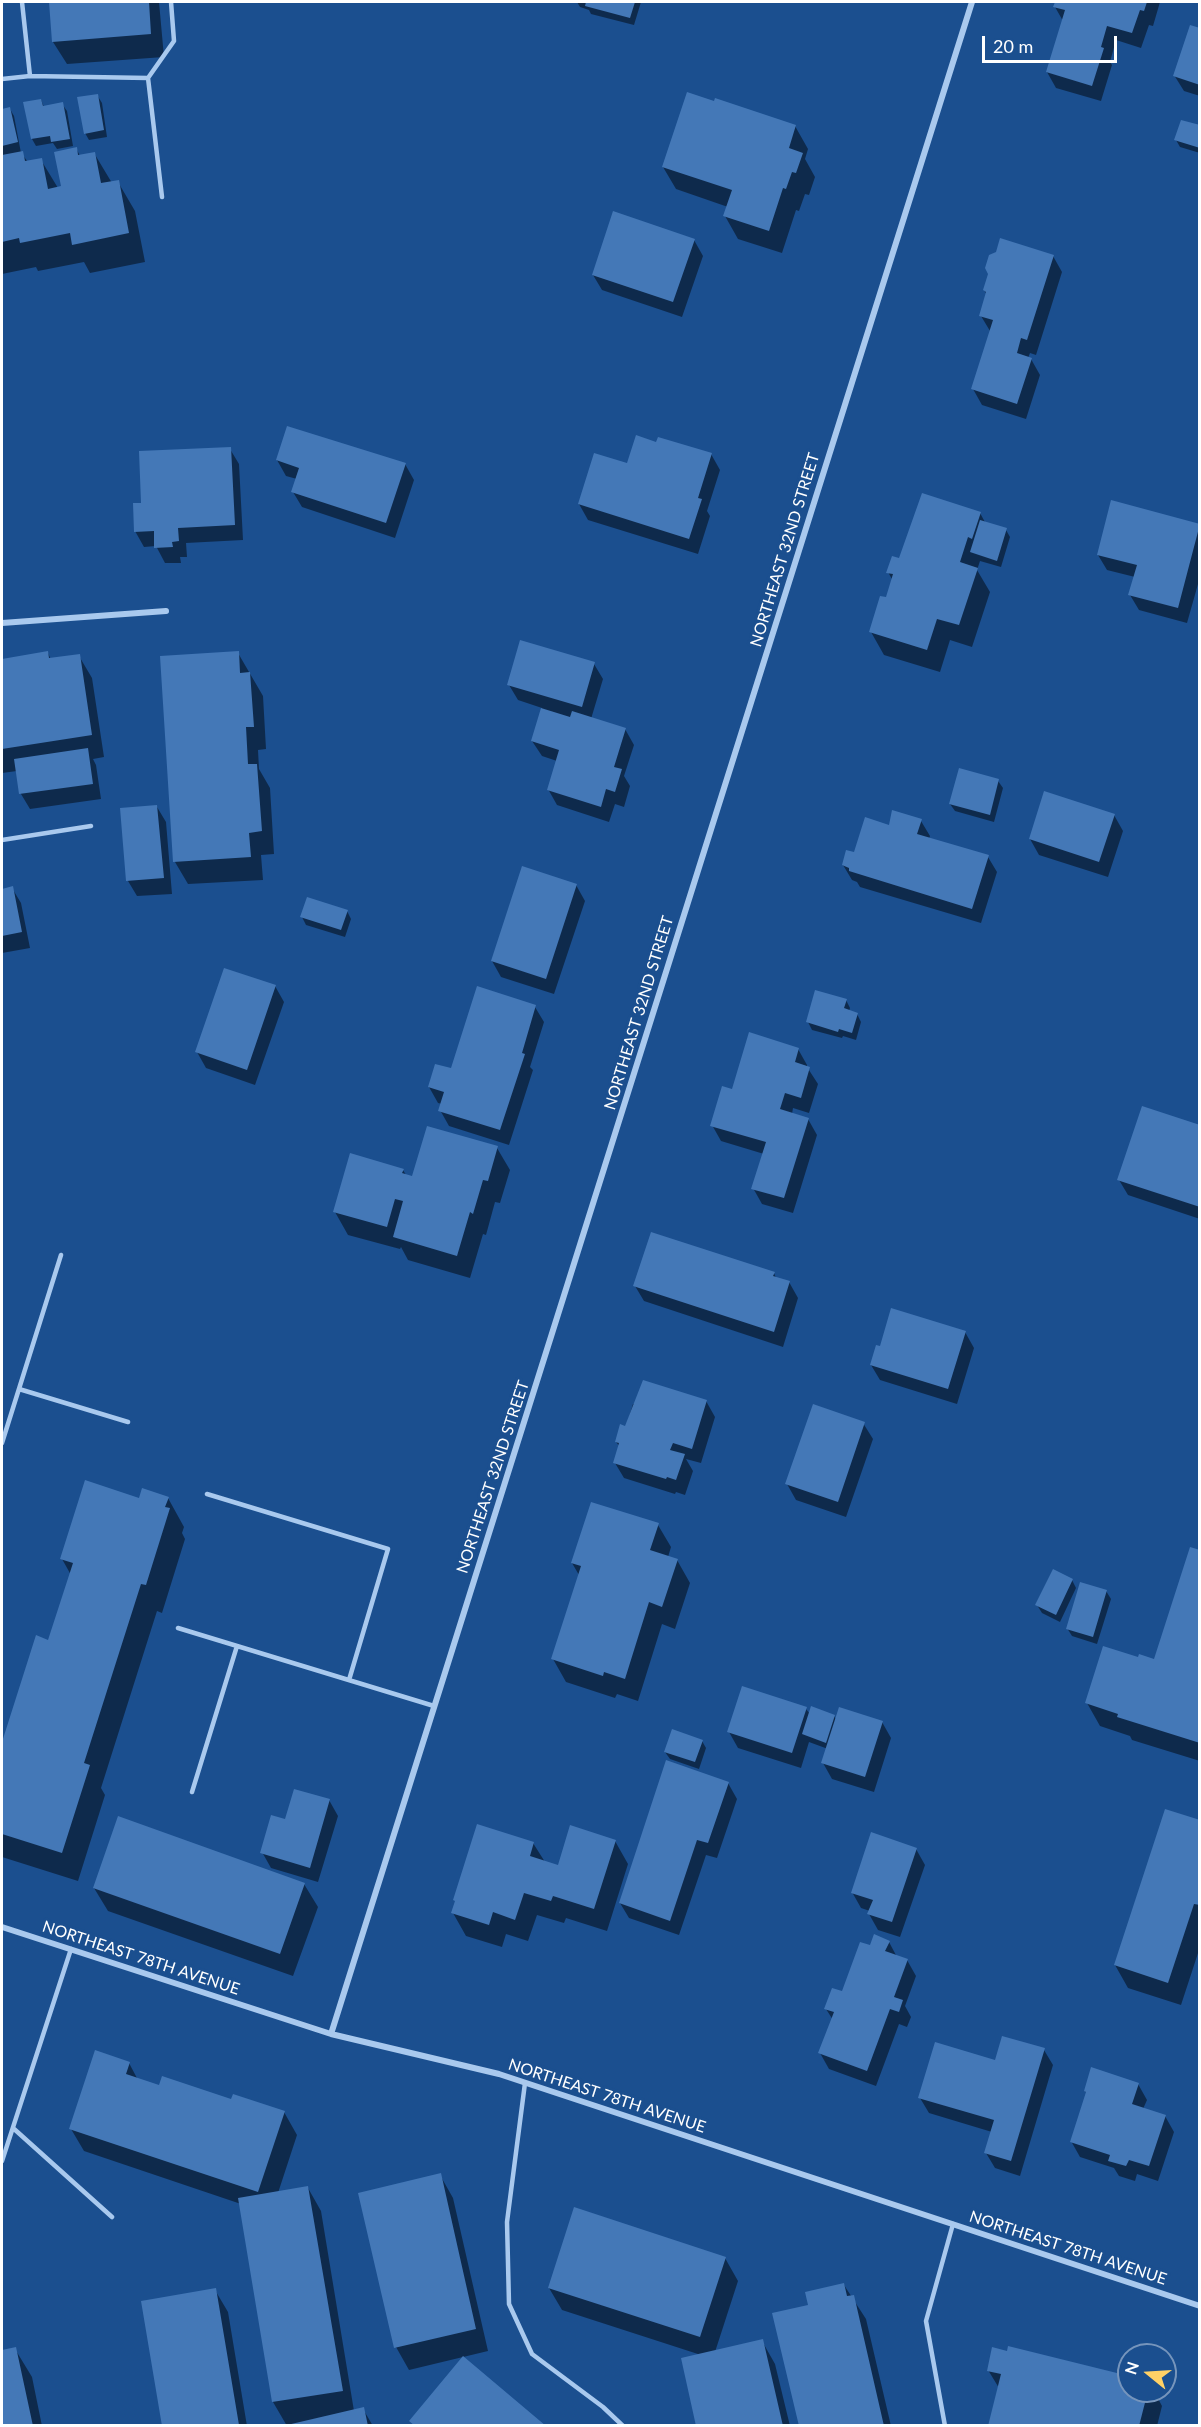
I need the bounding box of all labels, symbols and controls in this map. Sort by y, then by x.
scale bar [985,24,1120,62]
text: 20 m [993,35,1033,57]
street label: NORTHEAST 32ND STREET [746,451,824,649]
street label: NORTHEAST 32ND STREET [600,914,678,1112]
street label: NORTHEAST 32ND STREET [453,1378,533,1576]
street label: NORTHEAST 78TH AVENUE [40,1917,242,1999]
street label: NORTHEAST 78TH AVENUE [506,2055,708,2137]
street label: NORTHEAST 78TH AVENUE [967,2207,1169,2289]
north arrow [1117,2343,1177,2403]
text: N [1120,2359,1142,2377]

